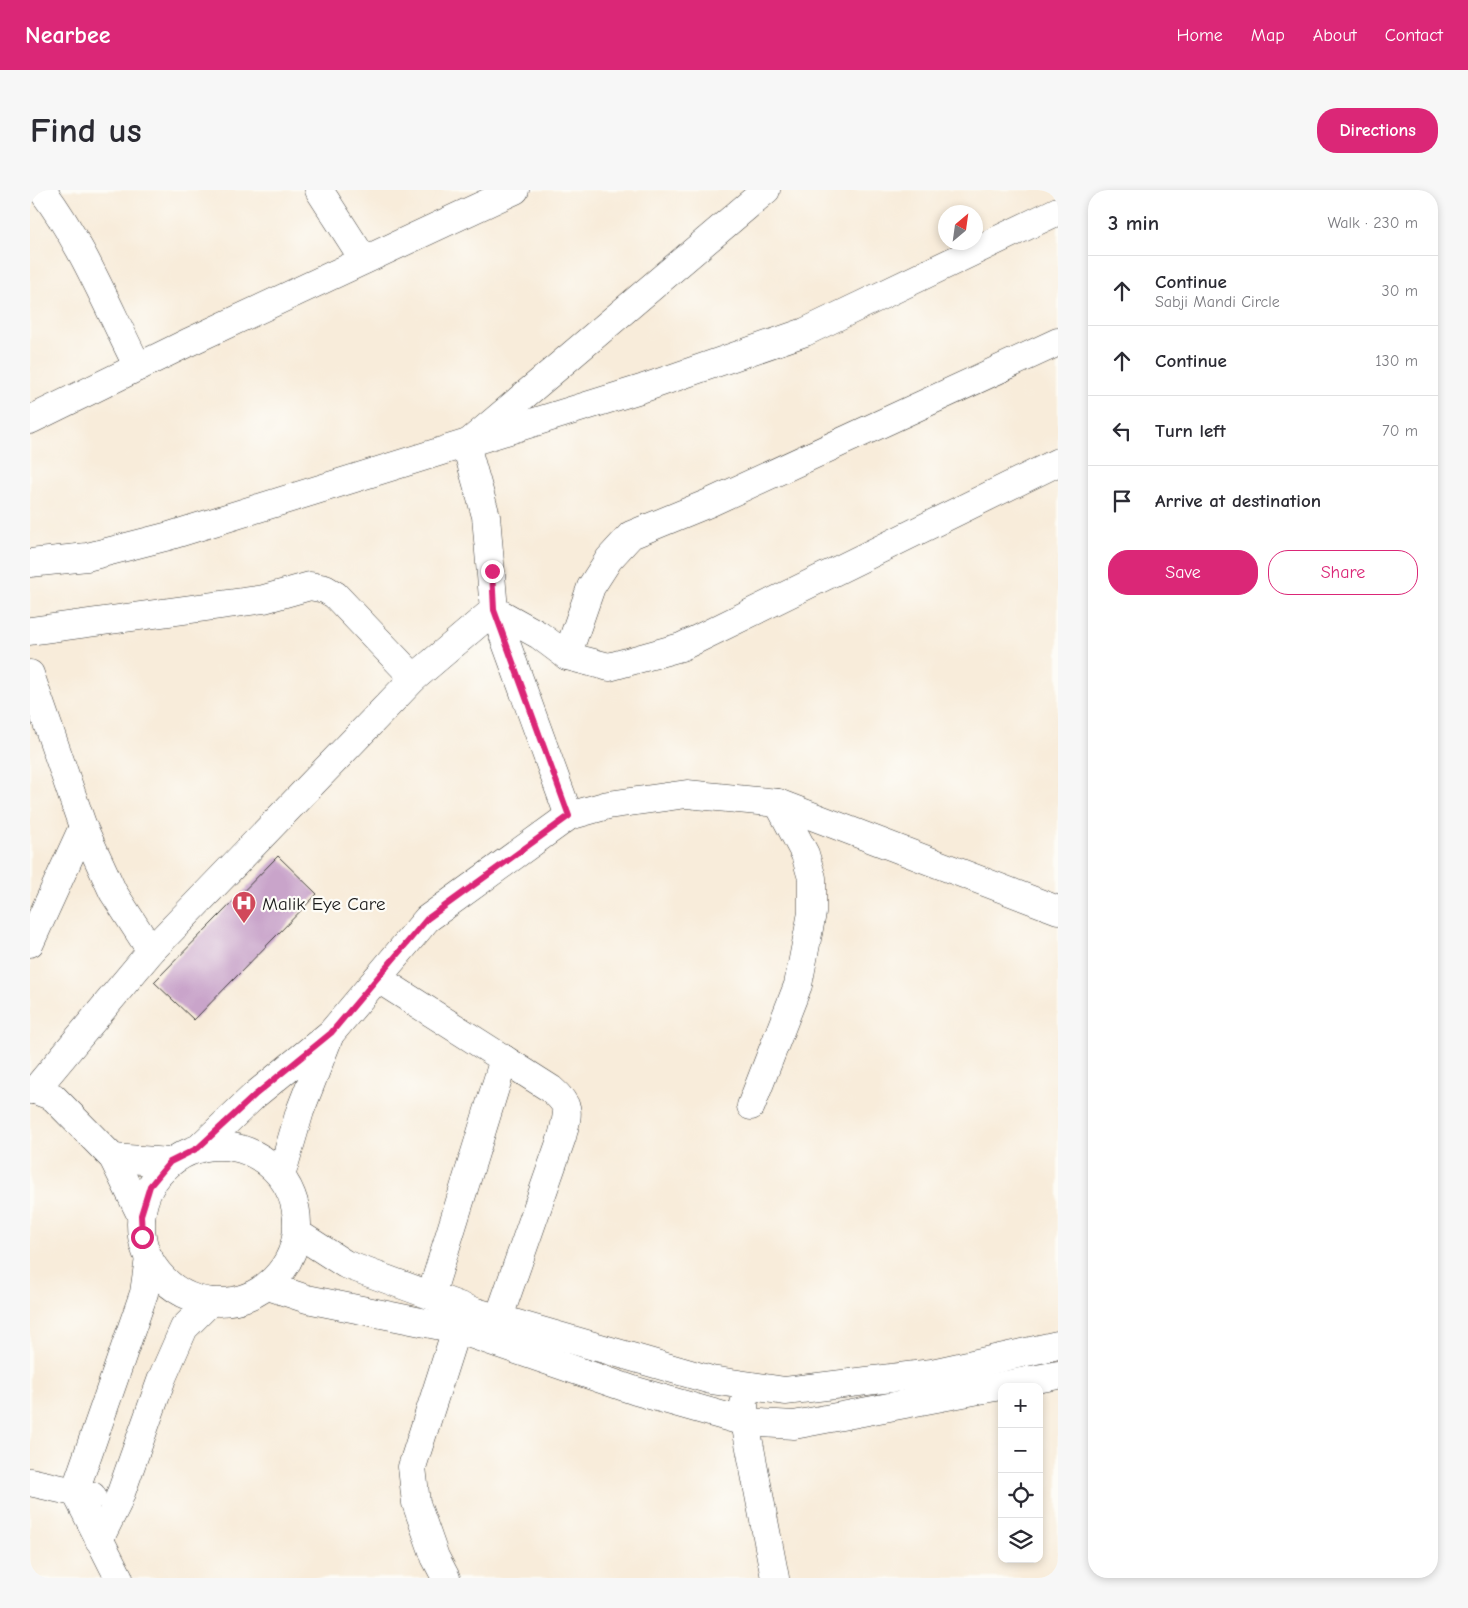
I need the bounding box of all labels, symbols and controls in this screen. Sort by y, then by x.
text: Nearbee [25,21,110,49]
text: Home [1176,25,1223,46]
text: Map [1251,25,1285,46]
text: About [1313,25,1357,46]
text: Contact [1385,25,1443,46]
button: Directions [1317,108,1438,153]
text: Find us [30,110,142,151]
north arrow [938,205,983,250]
text: 3 min [1108,211,1159,235]
text: Walk · 230 m [1327,214,1418,232]
text: Continue [1155,271,1227,293]
icon: ahead [1108,277,1136,305]
text: 30 m [1382,282,1418,300]
text: Sabji Mandi Circle [1155,293,1280,311]
icon: ahead [1108,347,1136,375]
text: Continue [1155,350,1227,372]
text: 130 m [1375,352,1418,370]
icon: left [1108,417,1136,445]
text: Turn left [1155,420,1226,442]
text: 70 m [1382,422,1418,440]
icon: arrive [1108,487,1136,515]
text: Arrive at destination [1155,490,1321,512]
button: Save [1108,550,1258,595]
button: Share [1268,550,1418,595]
route end [481,560,504,583]
hospital icon: Malik Eye Care [231,890,257,924]
place label: Malik Eye Care [262,893,385,915]
route start [131,1226,154,1249]
map controls [998,1383,1043,1563]
button: + [998,1383,1043,1428]
button: − [998,1428,1043,1473]
button: locate [998,1473,1043,1518]
button: layers [998,1518,1043,1563]

